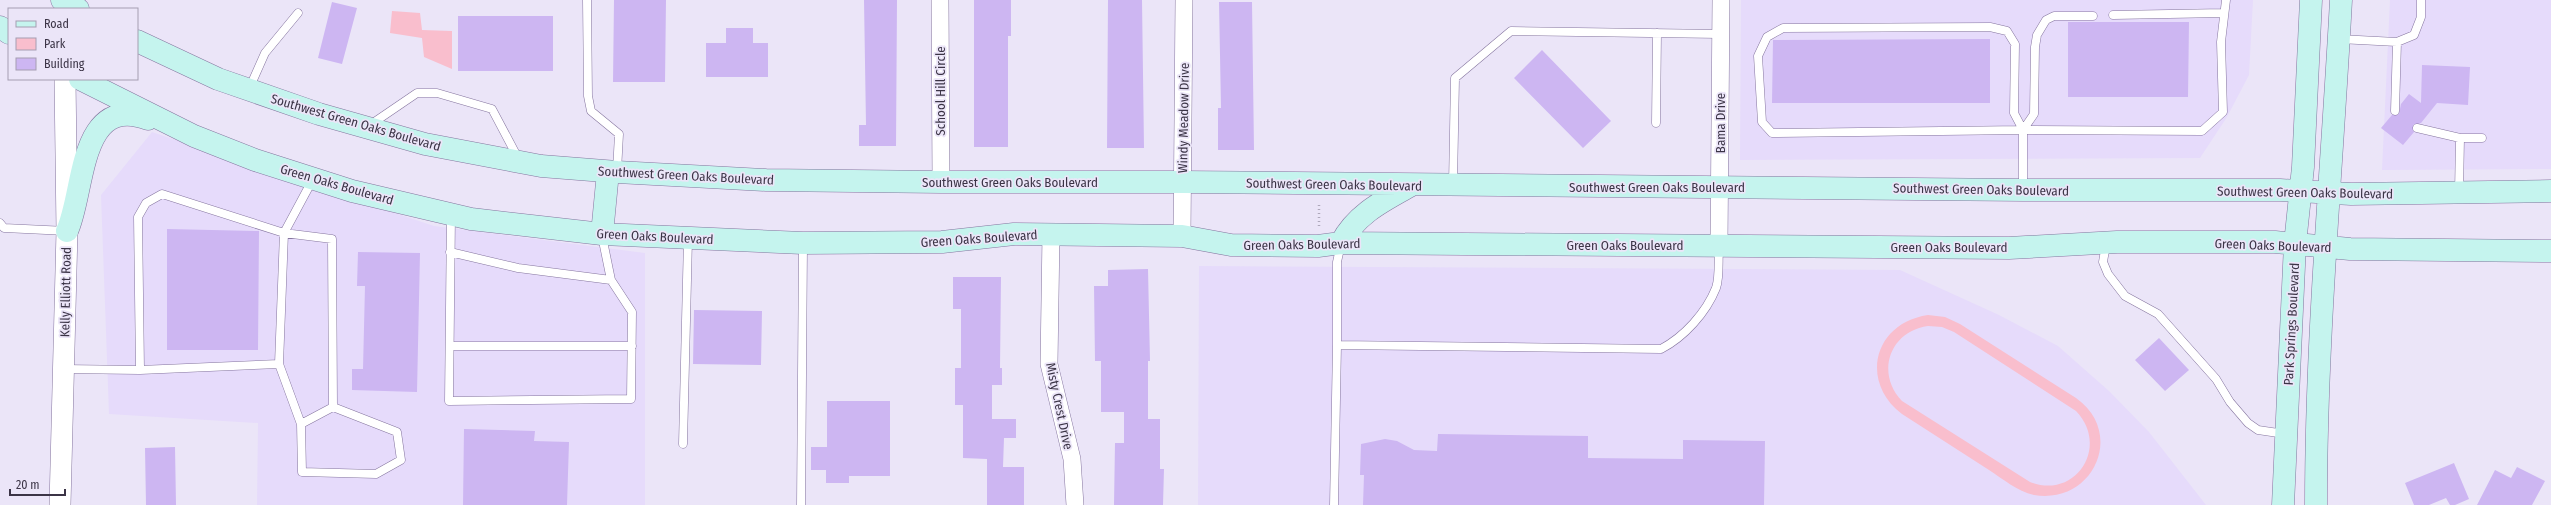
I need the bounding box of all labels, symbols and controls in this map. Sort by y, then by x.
legend [8,8,138,80]
text: Road [44,17,69,31]
text: Park [44,37,66,51]
street label: School Hill Circle [933,46,948,136]
text: Building [44,57,85,71]
street label: Windy Meadow Drive [1175,63,1192,173]
street label: Southwest Green Oaks Boulevard [269,91,443,154]
street label: Bama Drive [1713,93,1728,153]
street label: Green Oaks Boulevard [279,161,395,208]
street label: Southwest Green Oaks Boulevard [598,163,774,188]
street label: Southwest Green Oaks Boulevard [922,175,1098,190]
street label: Southwest Green Oaks Boulevard [1246,175,1422,194]
street label: Southwest Green Oaks Boulevard [1569,180,1745,195]
street label: Southwest Green Oaks Boulevard [1893,180,2069,199]
street label: Southwest Green Oaks Boulevard [2217,183,2393,202]
street label: Green Oaks Boulevard [596,226,714,247]
street label: Green Oaks Boulevard [920,227,1038,250]
street label: Green Oaks Boulevard [1243,236,1361,253]
street label: Green Oaks Boulevard [2214,236,2332,255]
street label: Green Oaks Boulevard [1567,238,1683,253]
street label: Green Oaks Boulevard [1891,240,2007,255]
street label: Kelly Elliott Road [57,247,74,337]
street label: Park Springs Boulevard [2281,263,2302,386]
street label: Misty Crest Drive [1043,361,1076,451]
scale bar [10,471,65,497]
text: 20 m [16,478,40,492]

